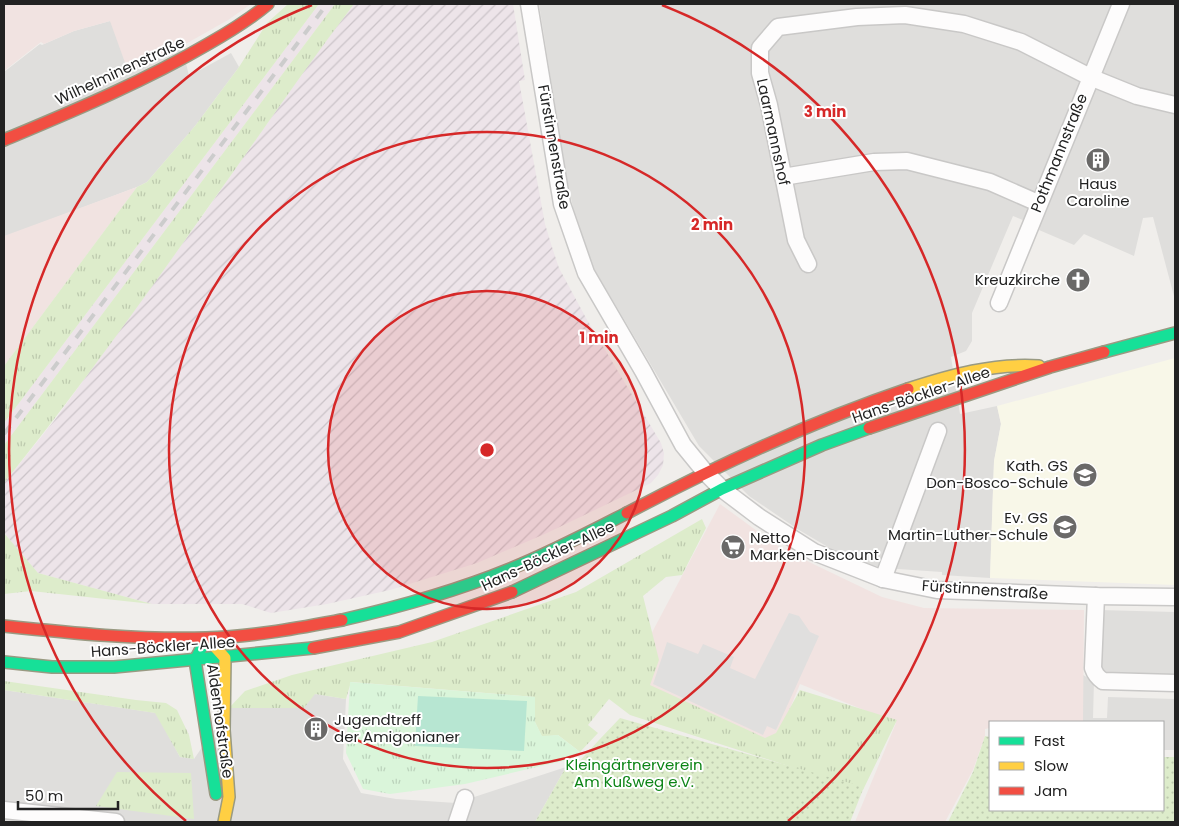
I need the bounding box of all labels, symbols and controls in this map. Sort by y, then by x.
street label: Wilhelminenstraße [52,31,188,110]
street label: Laarmannshof [752,76,795,187]
street label: Fürstinnenstraße [533,83,576,211]
street label: Pothmannstraße [1025,90,1092,215]
text: 3 min [804,101,846,122]
building icon: Haus Caroline [1085,147,1111,173]
place label: Haus Caroline [1066,173,1130,211]
text: 2 min [691,214,733,235]
church icon: Kreuzkirche [1065,267,1091,293]
place label: Kreuzkirche [975,269,1060,290]
text: 1 min [579,327,619,348]
street label: Hans-Böckler-Allee [849,361,993,428]
centre of rings [478,441,496,459]
place label: Kath. GS Don-Bosco-Schule [926,455,1068,493]
school or university icon: Kath. GS Don-Bosco-Schule [1072,462,1098,488]
place label: Ev. GS Martin-Luther-Schule [888,507,1048,545]
school or university icon: Ev. GS Martin-Luther-Schule [1052,514,1078,540]
street label: Hans-Böckler-Allee [478,515,618,596]
place label: Netto Marken-Discount [750,527,879,565]
supermarket icon: Netto Marken-Discount [720,534,746,560]
street label: Fürstinnenstraße [921,575,1049,604]
street label: Hans-Böckler-Allee [90,631,236,662]
street label: Aldenhofstraße [202,662,239,780]
place label: Jugendtreff der Amigonianer [334,709,460,747]
building icon: Jugendtreff der Amigonianer [303,716,329,742]
legend [989,721,1164,811]
text: Fast [1034,730,1065,751]
park label: Kleingärtnerverein Am Kußweg e.V. [566,754,703,792]
text: Slow [1034,755,1069,776]
scale bar [18,778,118,810]
text: Jam [1034,780,1068,801]
text: 50 m [25,785,63,806]

